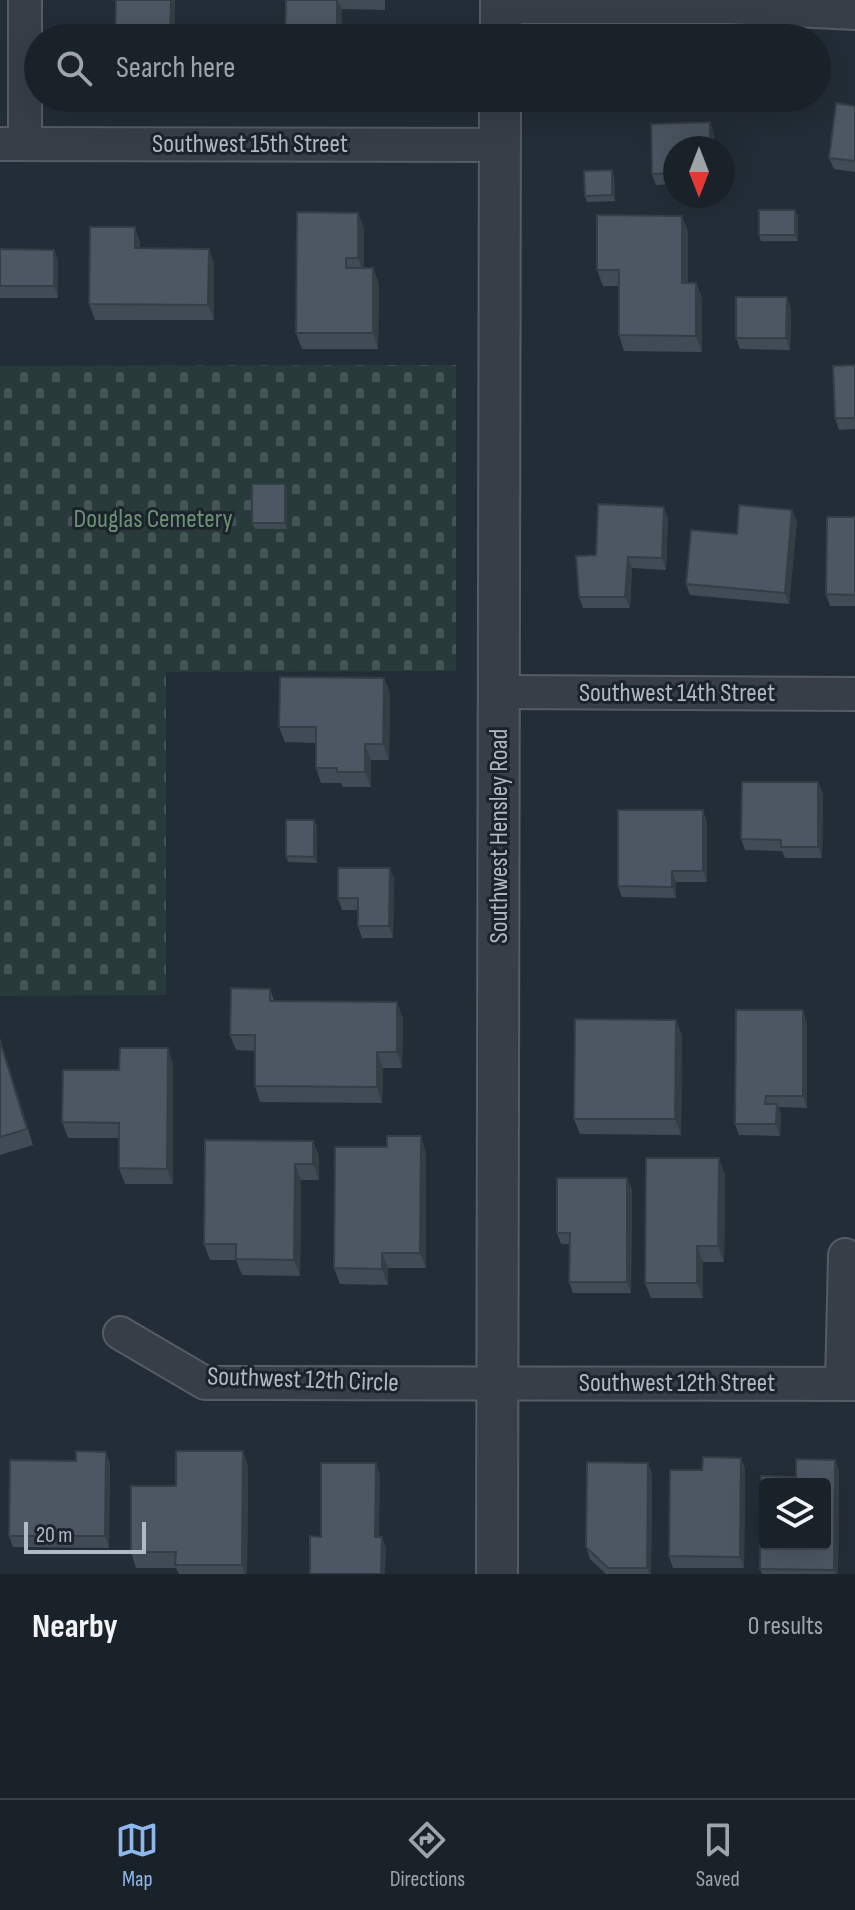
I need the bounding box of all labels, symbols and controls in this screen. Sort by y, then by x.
search box [24,24,831,112]
icon: search [52,46,96,90]
text: Search here [116,50,235,86]
street label: Southwest 15th Street [152,129,348,160]
north arrow [663,136,735,208]
park label: Douglas Cemetery [74,504,232,535]
street label: Southwest 14th Street [579,678,775,709]
street label: Southwest Hensley Road [484,729,515,943]
street label: Southwest 12th Circle [207,1361,399,1399]
street label: Southwest 12th Street [579,1368,775,1399]
map controls [759,1478,831,1550]
button: layers [759,1478,831,1550]
scale bar [24,1518,146,1554]
text: 20 m [36,1522,73,1549]
text: Nearby [32,1606,118,1647]
text: 0 results [748,1611,823,1642]
tab: Map [115,1818,159,1893]
tab: Directions [390,1818,465,1893]
tab: Saved [696,1818,740,1893]

